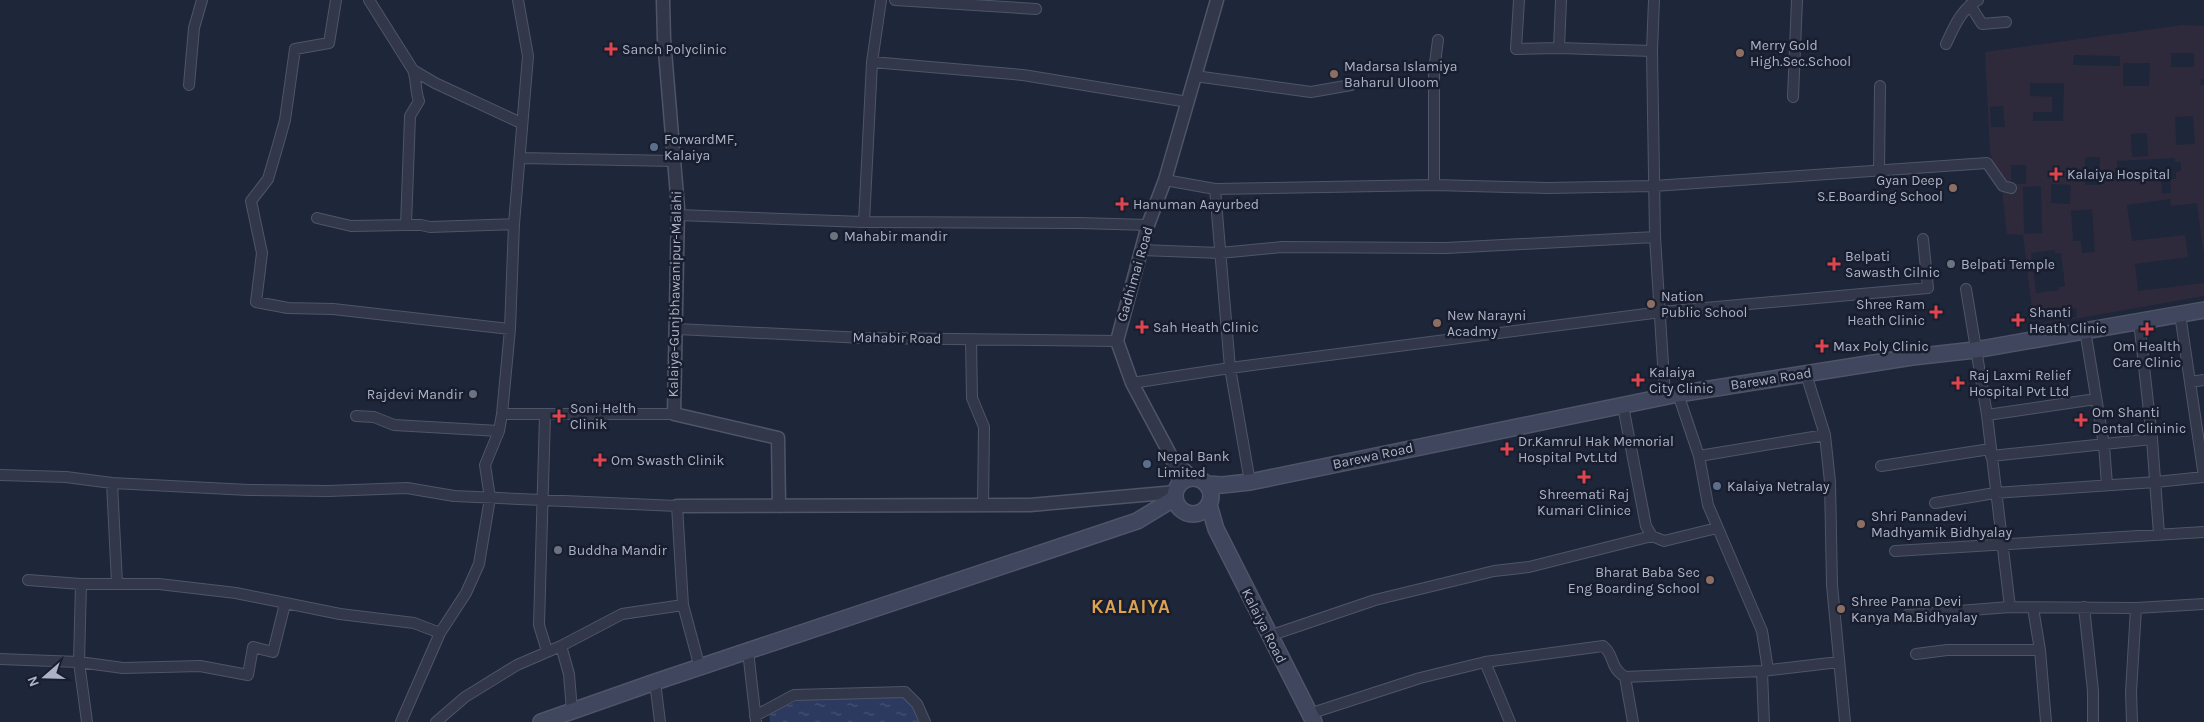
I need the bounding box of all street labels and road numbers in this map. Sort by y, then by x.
street label: Kalaiya-Gunjbhawanipur-Malahi [665,190,685,398]
street label: Gadhimai Road [1113,224,1157,324]
street label: Mahabir Road [852,329,942,347]
street label: Barewa Road [1729,364,1813,394]
street label: Barewa Road [1331,439,1415,473]
street label: Kalaiya Road [1238,586,1290,666]

